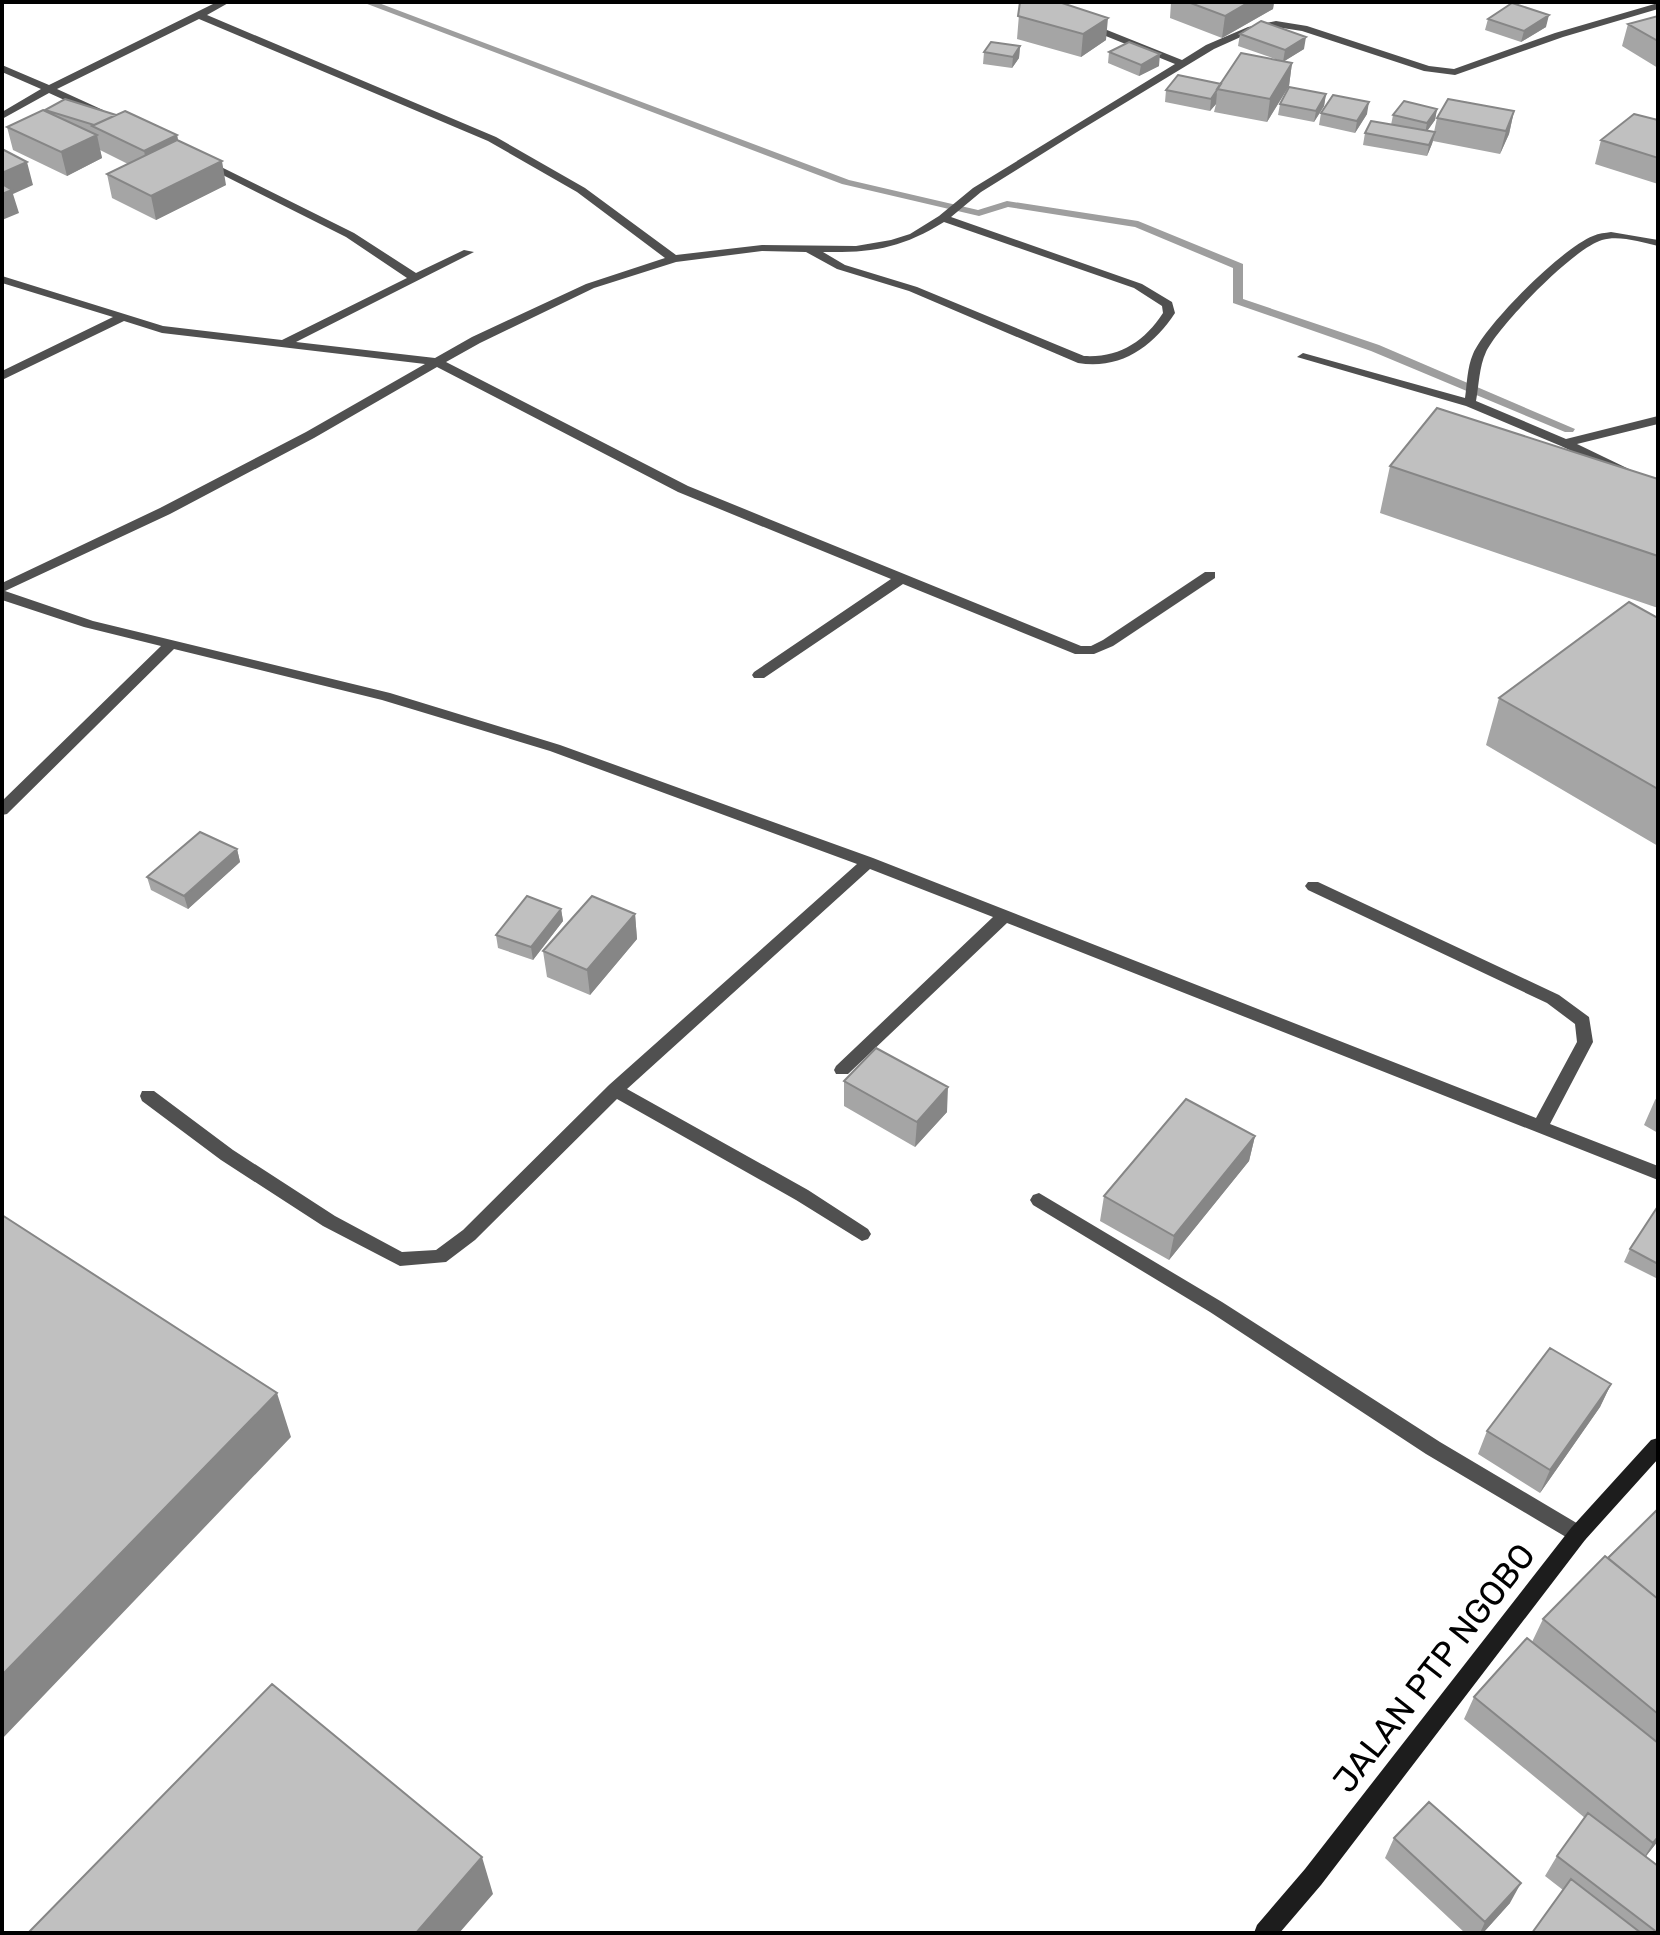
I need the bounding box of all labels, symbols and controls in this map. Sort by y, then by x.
street label: JALAN PTP NGOBO [1324,1536,1544,1800]

